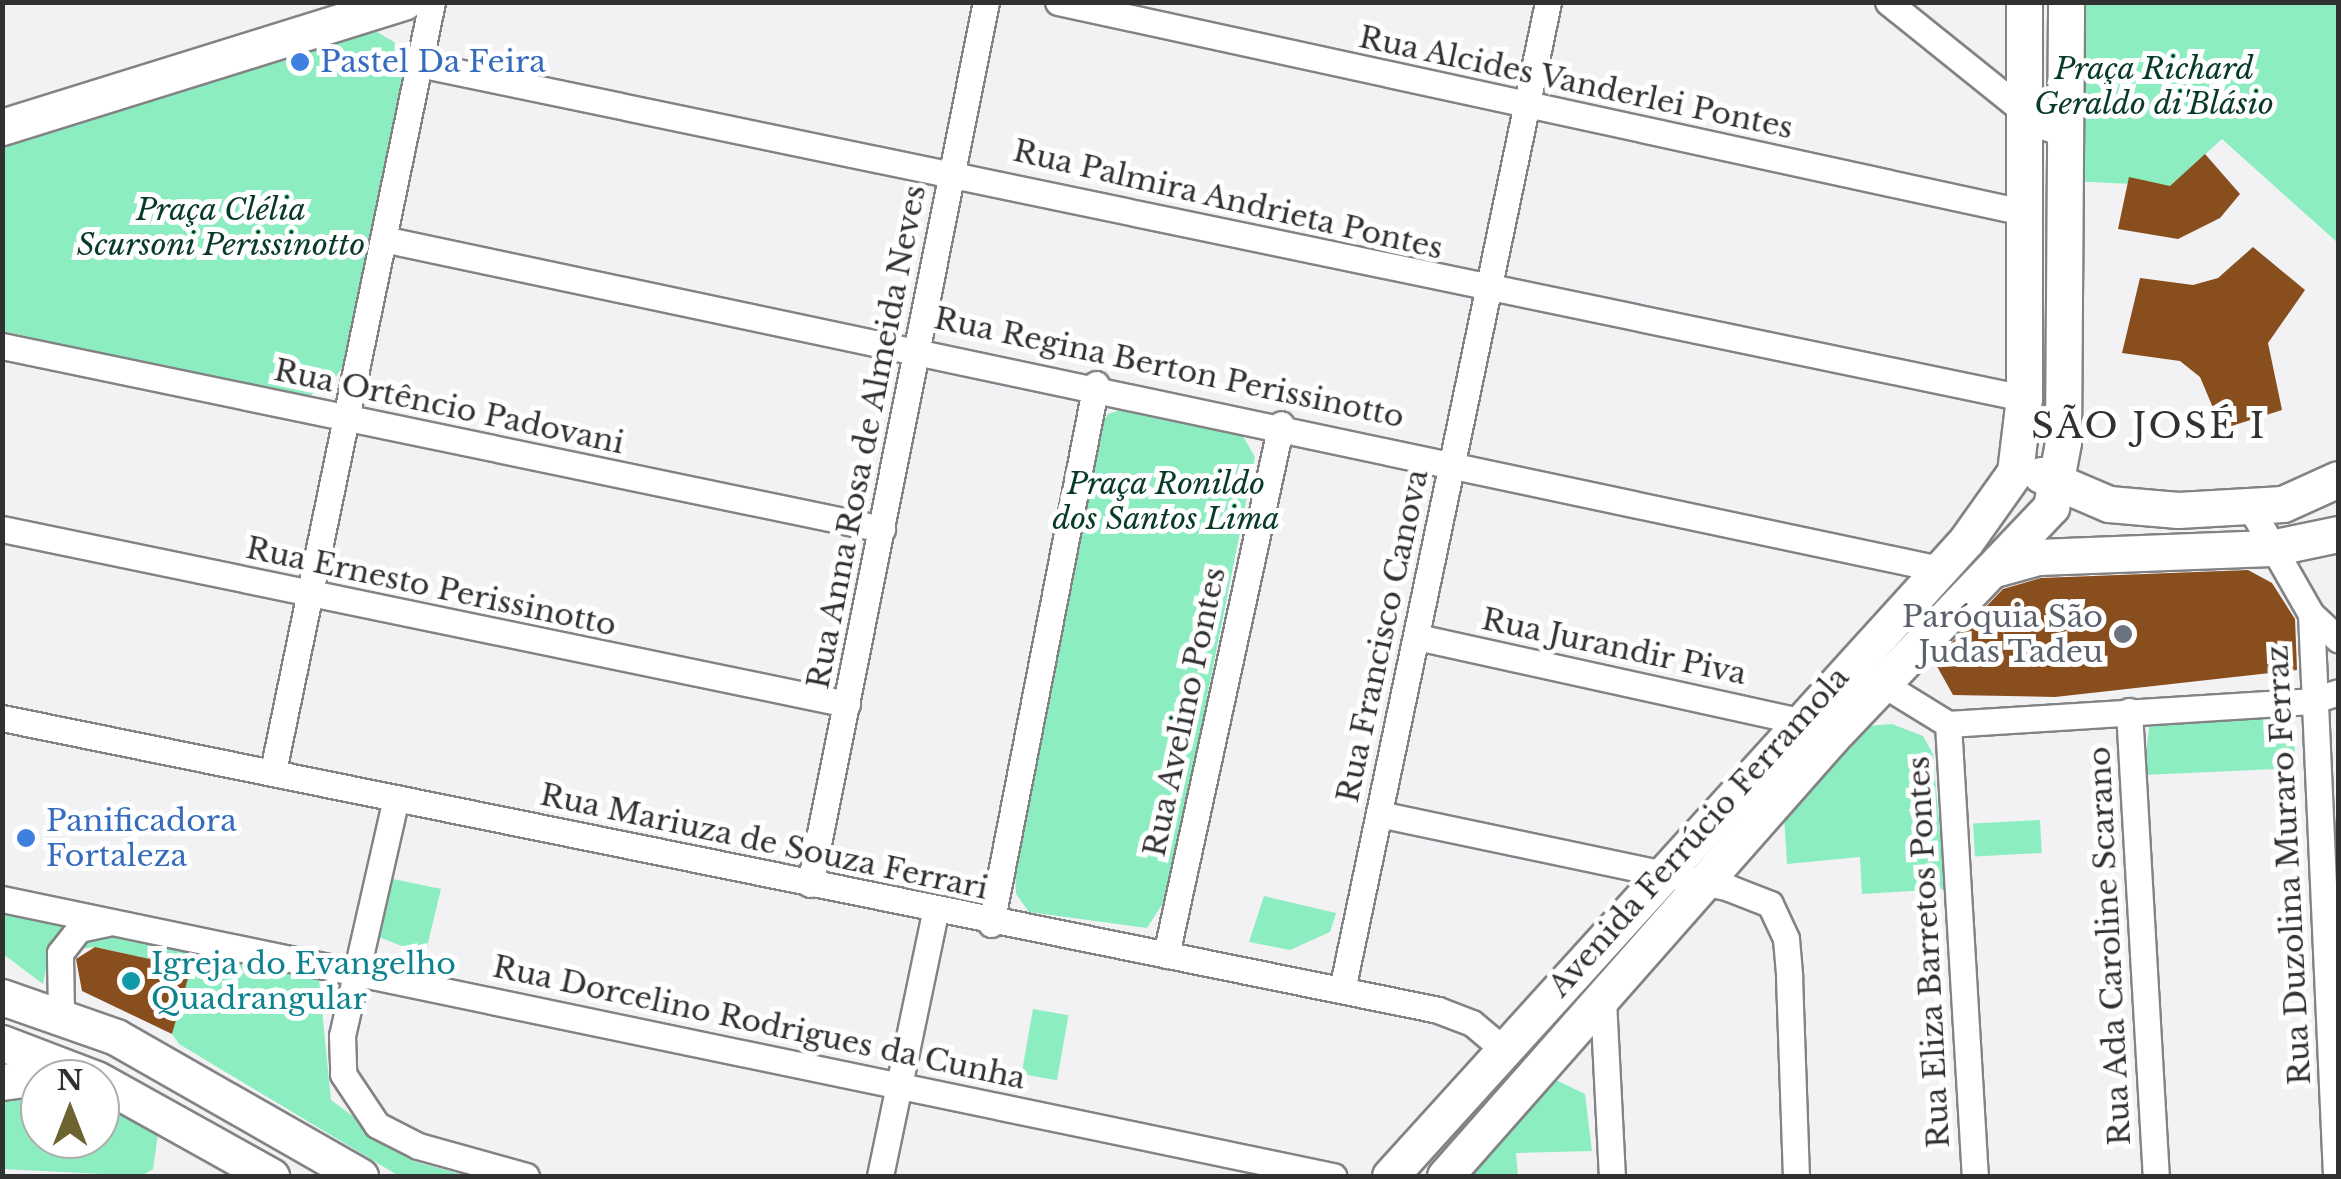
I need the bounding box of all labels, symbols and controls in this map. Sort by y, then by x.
street label: Rua Alcides Vanderlei Pontes [1354,19,1798,147]
place label: Pastel Da Feira [320,44,546,80]
marker: Pastel Da Feira [289,51,311,73]
park label: Praça Richard Geraldo di'Blásio [2034,51,2274,122]
street label: Rua Palmira Andrieta Pontes [1009,133,1447,267]
street label: Rua Anna Rosa de Almeida Neves [800,180,934,694]
park label: Praça Clélia Scursoni Perissinotto [76,192,366,262]
street label: Rua Regina Berton Perissinotto [931,301,1407,435]
street label: Rua Ortêncio Padovani [271,352,627,462]
district label: SÃO JOSÉ I [2031,405,2267,447]
park label: Praça Ronildo dos Santos Lima [1052,466,1280,536]
street label: Rua Francisco Canova [1330,466,1436,806]
street label: Rua Ernesto Perissinotto [243,530,619,644]
street label: Rua Avelino Pontes [1137,563,1233,861]
place label: Paróquia São Judas Tadeu [1902,599,2103,670]
street label: Rua Jurandir Piva [1478,601,1750,693]
marker: Paróquia São Judas Tadeu [2112,623,2134,645]
street label: Rua Duzolina Muraro Ferraz [2259,644,2319,1086]
street label: Avenida Ferrúcio Ferramola [1541,660,1857,1004]
street label: Rua Ada Caroline Scarano [2082,745,2138,1147]
street label: Rua Eliza Barretos Pontes [1901,755,1957,1149]
street label: Rua Mariuza de Souza Ferrari [536,777,992,907]
place label: Panificadora Fortaleza [46,803,237,874]
marker: Panificadora Fortaleza [15,827,37,849]
place label: Igreja do Evangelho Quadrangular [151,946,456,1016]
street label: Rua Dorcelino Rodrigues da Cunha [489,949,1029,1097]
marker: Igreja do Evangelho Quadrangular [120,970,142,992]
north arrow [20,1059,120,1159]
text: N [57,1063,83,1098]

